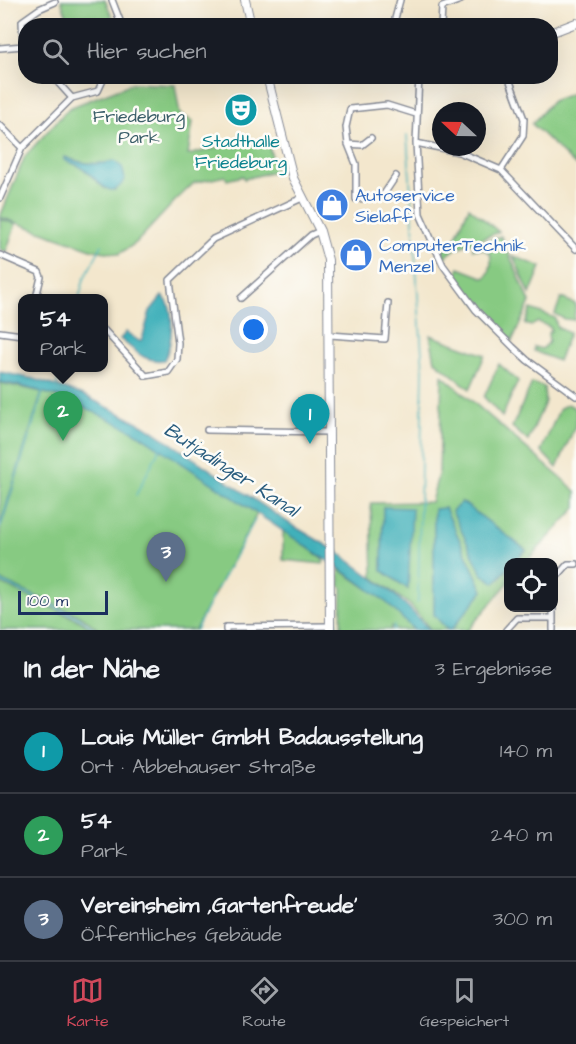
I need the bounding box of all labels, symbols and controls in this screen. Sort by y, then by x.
search box [18,18,558,84]
icon: search [39,35,72,68]
text: Hier suchen [87,36,206,67]
theatre icon: Stadthalle Friedeburg [223,92,259,128]
north arrow [432,102,486,156]
park label: Friedeburg Park [93,104,185,150]
place label: Stadthalle Friedeburg [195,129,287,176]
place label: Autoservice Sielaff [355,183,455,229]
shop icon: Autoservice Sielaff [314,187,350,223]
place label: ComputerTechnik Menzel [379,233,526,279]
shop icon: ComputerTechnik Menzel [338,237,374,273]
popup [18,294,108,372]
text: 54 [40,304,70,335]
your location [239,315,268,344]
text: Park [40,335,86,363]
pin: 2 [44,392,82,441]
pin: 1 [290,394,330,444]
water label: Butjadinger Kanal [158,416,306,526]
pin: 3 [146,532,186,582]
map controls [504,558,558,612]
button: locate [504,558,558,612]
scale bar [18,588,108,616]
text: 100 m [27,590,68,612]
text: In der Nähe [24,651,160,687]
text: 3 Ergebnisse [435,655,552,683]
text: Louis Müller GmbH Badausstellung [81,722,423,753]
text: 1 [42,737,45,765]
text: 140 m [500,737,552,765]
text: Ort · Abbehauser Straße [81,753,316,781]
text: 54 [81,806,112,837]
text: 2 [38,821,49,849]
text: 240 m [491,821,552,849]
text: Park [81,837,127,865]
text: Vereinsheim ,Gartenfreude' [81,890,357,921]
text: 3 [38,905,49,933]
text: 300 m [493,905,552,933]
text: Öffentliches Gebäude [81,921,282,949]
tab: Karte [67,974,109,1032]
tab: Route [242,974,286,1032]
tab: Gespeichert [419,974,509,1032]

